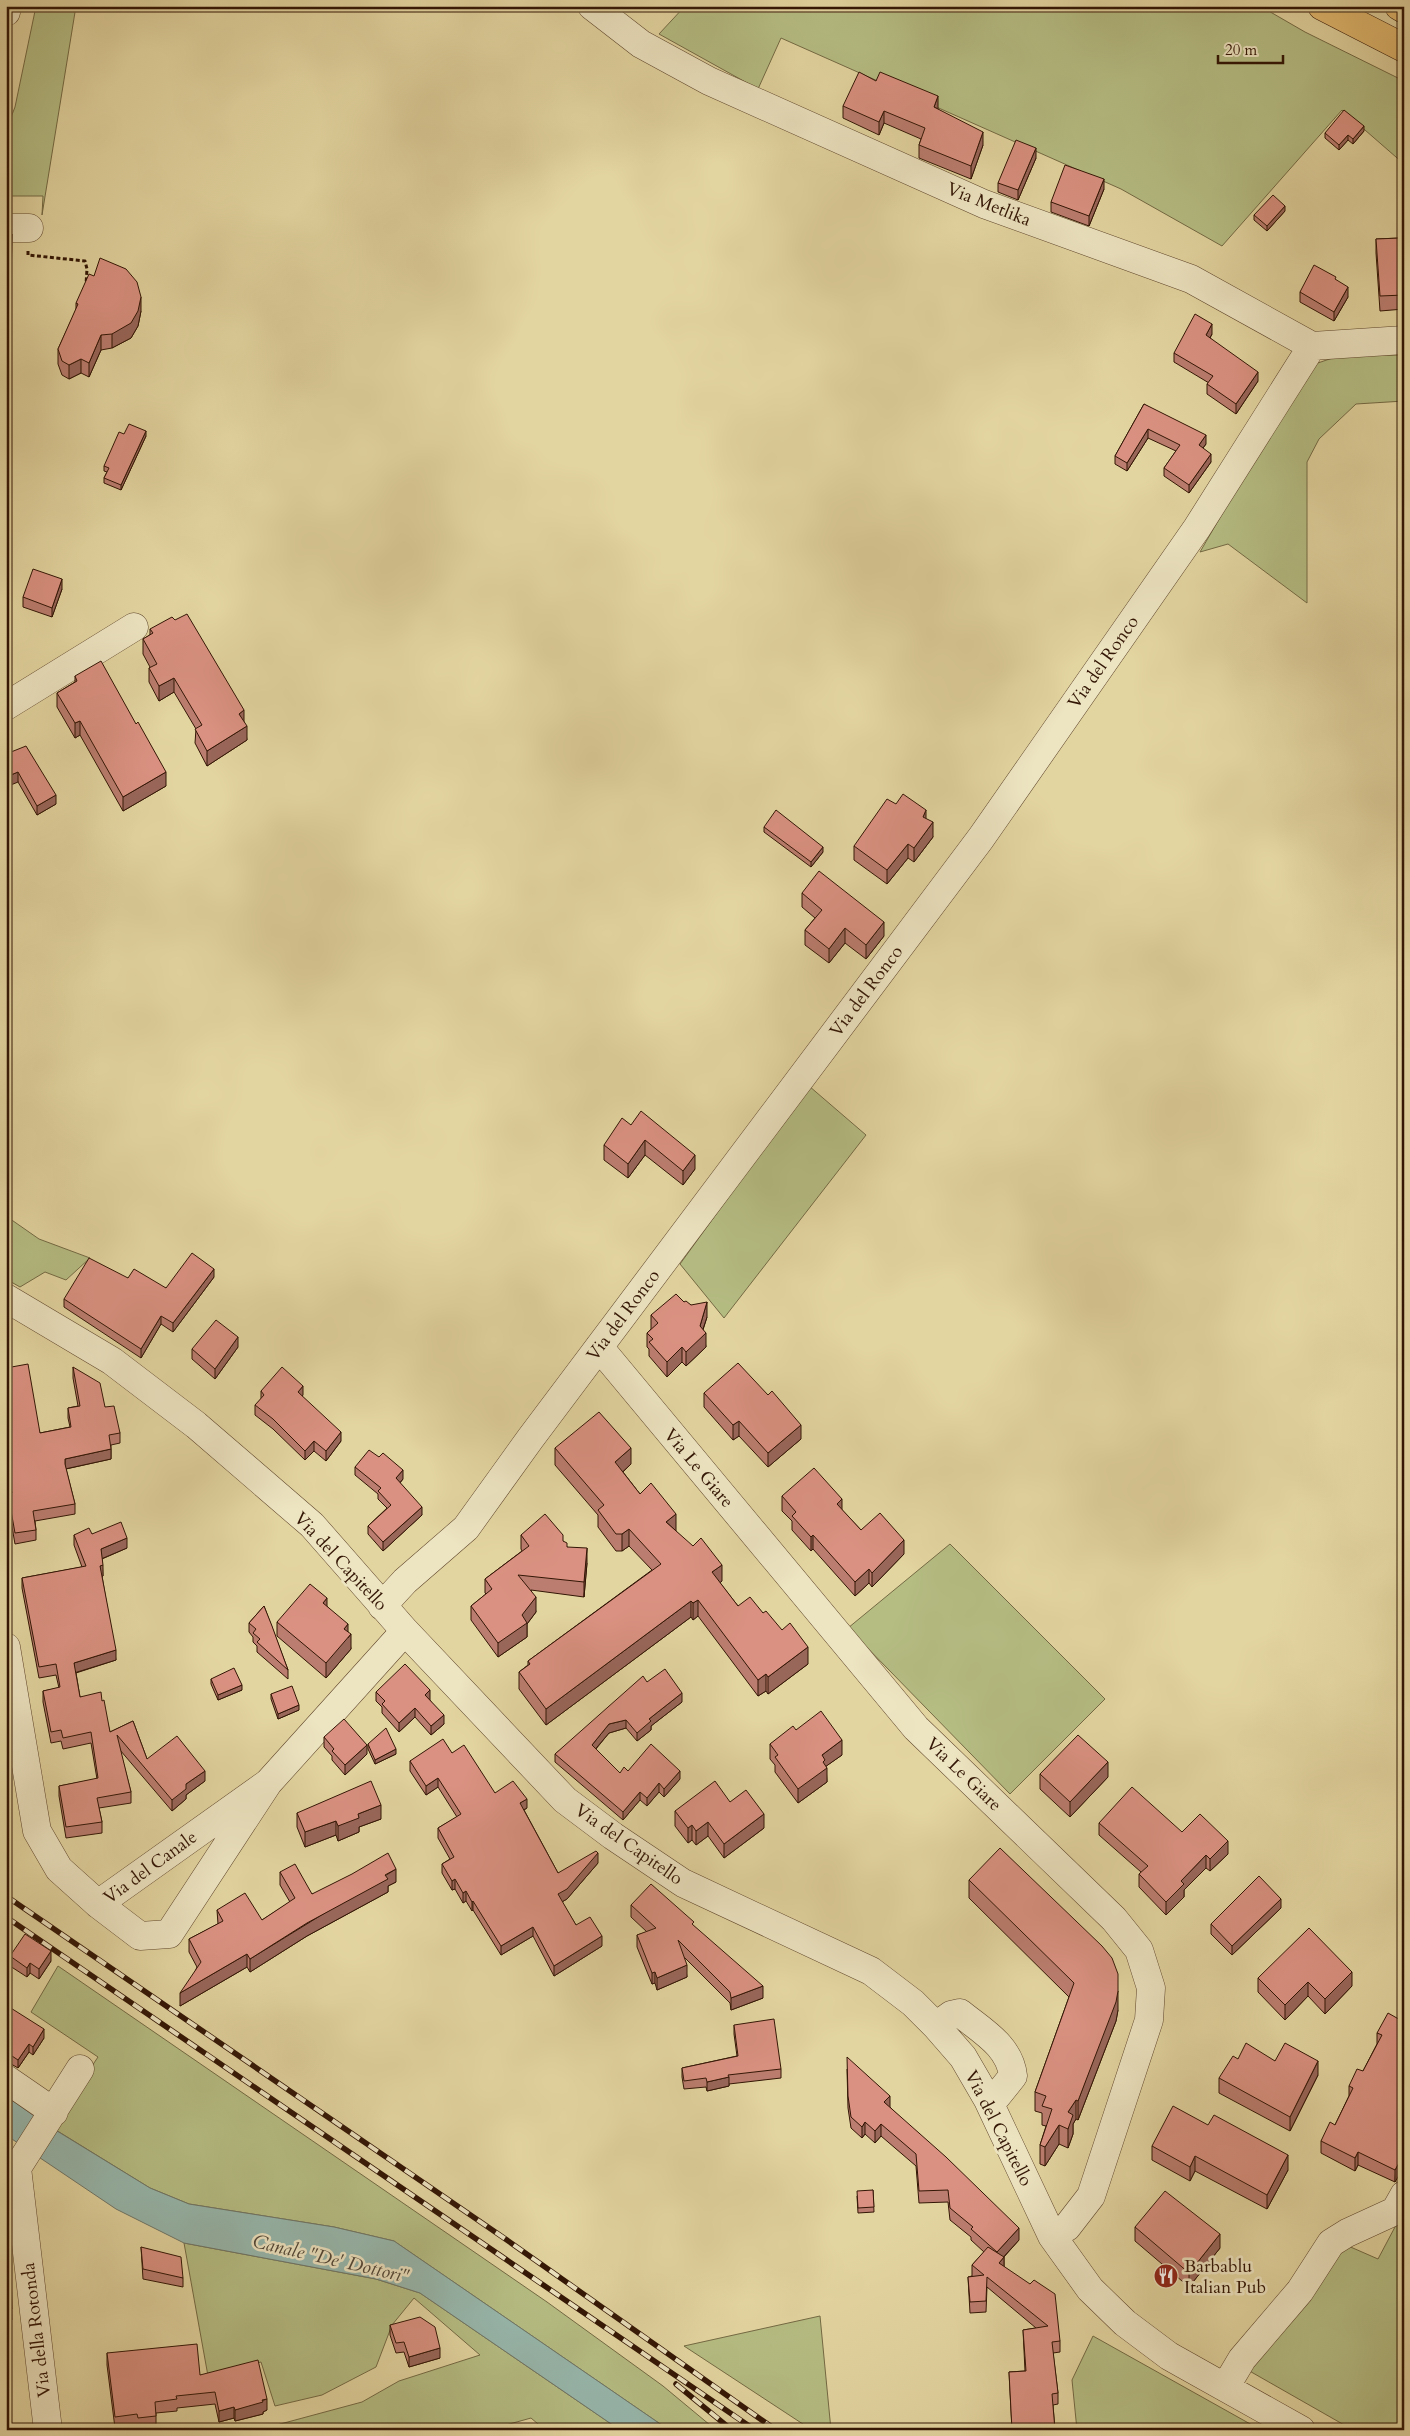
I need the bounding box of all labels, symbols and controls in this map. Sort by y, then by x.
scale bar [1218,32,1282,64]
text: 20 m [1225,40,1257,60]
street label: Via Metlika [943,176,1035,233]
street label: Via del Ronco [1062,610,1145,714]
street label: Via del Ronco [824,940,909,1042]
street label: Via del Ronco [581,1264,666,1366]
street label: Via Le Giare [658,1423,739,1513]
street label: Via del Capitello [288,1506,393,1617]
street label: Via Le Giare [920,1732,1007,1817]
street label: Via del Capitello [570,1798,688,1891]
street label: Via del Canale [98,1825,202,1910]
street label: Via del Capitello [959,2066,1039,2191]
water label: Canale "De' Dottori" [250,2228,412,2290]
place label: Barbablu Italian Pub [1184,2254,1266,2300]
street label: Via della Rotonda [16,2261,57,2399]
restaurant icon: Barbablu Italian Pub [1153,2263,1179,2289]

